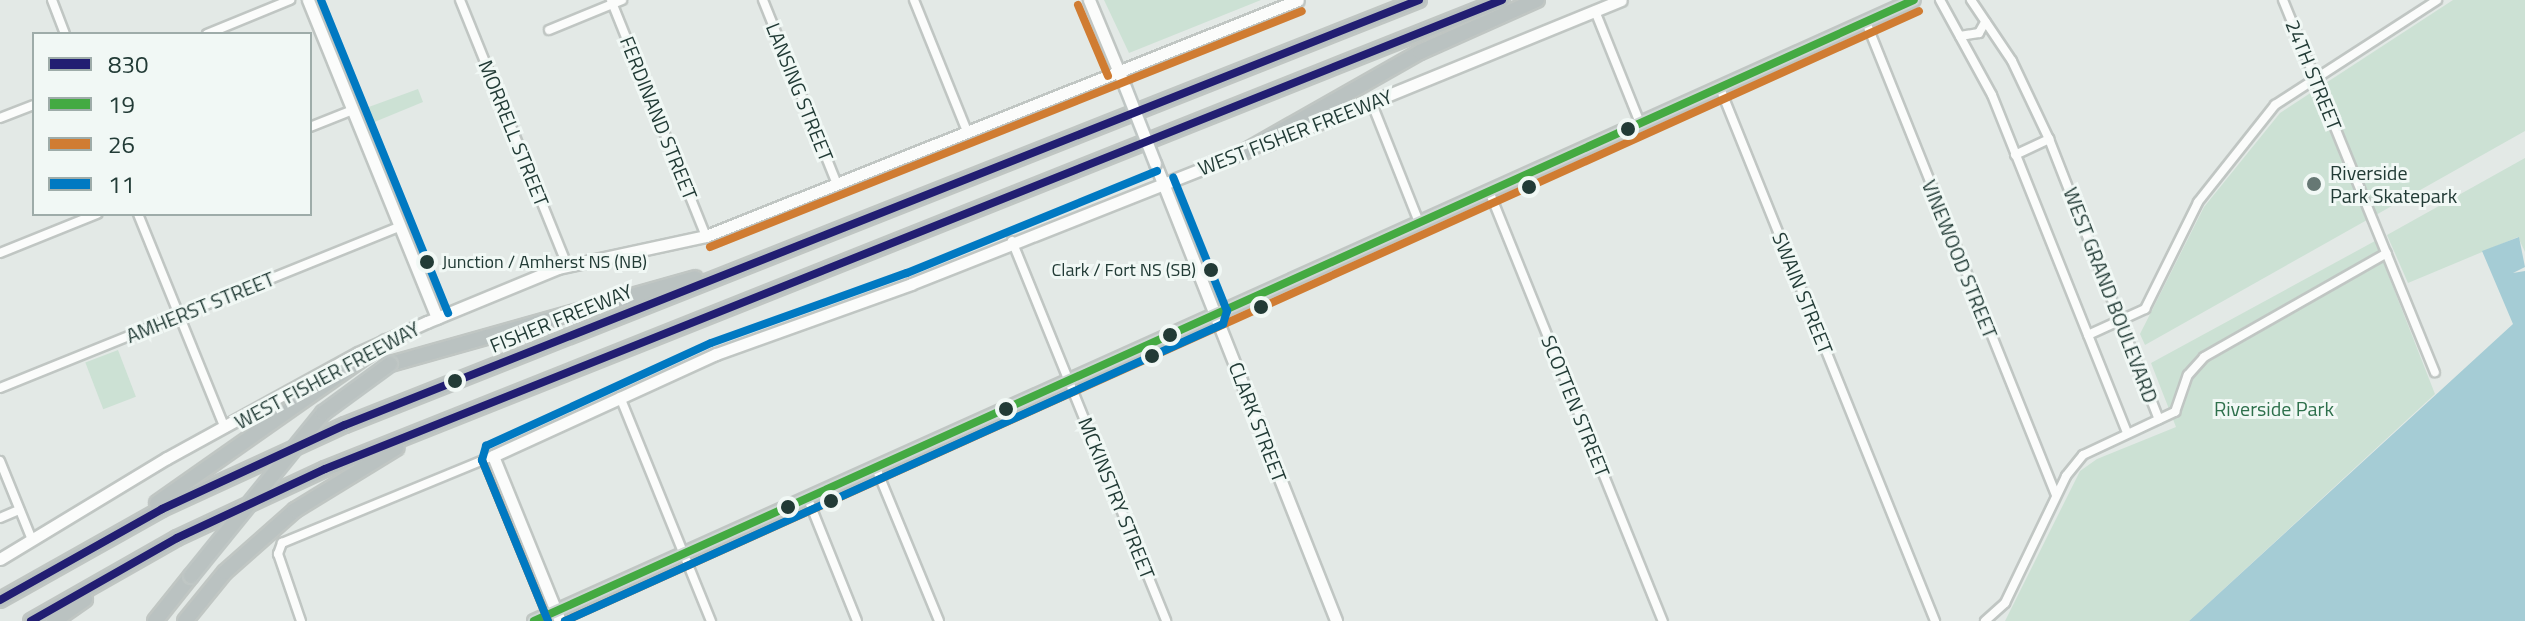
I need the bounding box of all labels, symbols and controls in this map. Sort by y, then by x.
street label: 24TH STREET [2281,16,2347,134]
street label: LANSING STREET [761,19,839,165]
legend [32,32,312,216]
street label: FERDINAND STREET [615,33,703,203]
text: 830 [108,46,148,82]
street label: MORRELL STREET [474,56,554,210]
street label: WEST FISHER FREEWAY [1195,84,1395,180]
text: 19 [108,86,135,122]
unlabelled marker [1620,121,1636,137]
text: 26 [108,126,135,162]
place label: Riverside Park Skatepark [2330,160,2457,207]
text: 11 [108,166,135,202]
marker: Riverside Park Skatepark [2305,175,2323,193]
street label: VINEWOOD STREET [1917,176,2003,342]
unlabelled marker [1521,179,1537,195]
street label: WEST GRAND BOULEVARD [2059,184,2163,406]
street label: SWAIN STREET [1768,229,1838,357]
place label: Junction / Amherst NS (NB) [442,251,647,273]
marker: Junction / Amherst NS (NB) [419,254,435,270]
place label: Clark / Fort NS (SB) [1051,259,1196,281]
marker: Clark / Fort NS (SB) [1203,262,1219,278]
street label: AMHERST STREET [122,266,278,348]
street label: FISHER FREEWAY [486,278,636,358]
unlabelled marker [1253,299,1269,315]
street label: WEST FISHER FREEWAY [230,316,424,434]
unlabelled marker [1162,327,1178,343]
street label: SCOTTEN STREET [1537,332,1615,480]
unlabelled marker [1144,348,1160,364]
street label: CLARK STREET [1224,359,1292,485]
unlabelled marker [447,373,463,389]
park label: Riverside Park [2214,396,2334,420]
unlabelled marker [998,401,1014,417]
street label: MCKINSTRY STREET [1074,414,1160,582]
unlabelled marker [823,493,839,509]
unlabelled marker [780,499,796,515]

